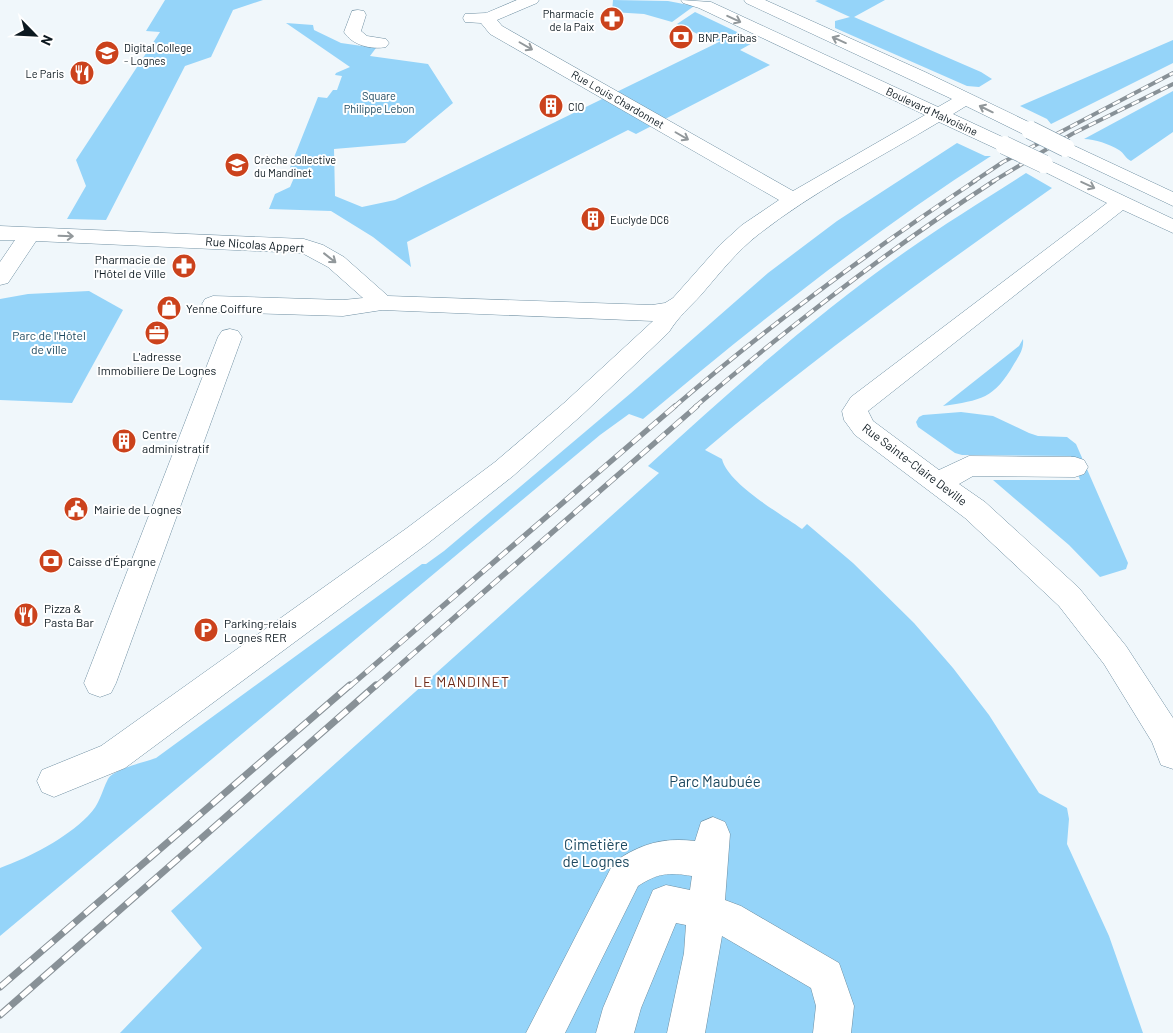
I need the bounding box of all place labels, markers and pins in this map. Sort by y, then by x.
pharmacy icon: Pharmacie de la Paix [599,6,625,32]
place label: Pharmacie de la Paix [543,7,594,33]
bank icon: BNP Paribas [668,24,694,50]
place label: BNP Paribas [698,31,757,44]
school or university icon: Digital College - Lognes [94,40,120,66]
place label: Digital College - Lognes [124,41,192,67]
restaurant icon: Le Paris [69,60,95,86]
place label: Le Paris [25,67,64,80]
building icon: CIO [538,93,564,119]
place label: CIO [568,100,585,113]
school or university icon: Crèche collective du Mandinet [224,152,250,178]
place label: Crèche collective du Mandinet [254,153,336,179]
building icon: Euclyde DC6 [580,206,606,232]
place label: Euclyde DC6 [610,213,669,226]
place label: Pharmacie de l'Hôtel de Ville [94,252,166,280]
pharmacy icon: Pharmacie de l'Hôtel de Ville [171,253,197,279]
shop icon: Yenne Coiffure [156,295,182,321]
place label: Yenne Coiffure [186,301,263,315]
office icon: L'adresse Immobiliere De Lognes [144,320,170,346]
place label: L'adresse Immobiliere De Lognes [98,349,217,377]
place label: Centre administratif [142,427,209,455]
building icon: Centre administratif [111,428,137,454]
public building icon: Mairie de Lognes [63,496,89,522]
place label: Mairie de Lognes [94,502,182,516]
bank icon: Caisse d'Épargne [38,548,64,574]
place label: Caisse d'Épargne [68,554,156,568]
place label: Pizza & Pasta Bar [44,601,94,629]
restaurant icon: Pizza & Pasta Bar [13,602,39,628]
place label: Parking-relais Lognes RER [224,616,297,644]
parking icon: Parking-relais Lognes RER [193,617,219,643]

